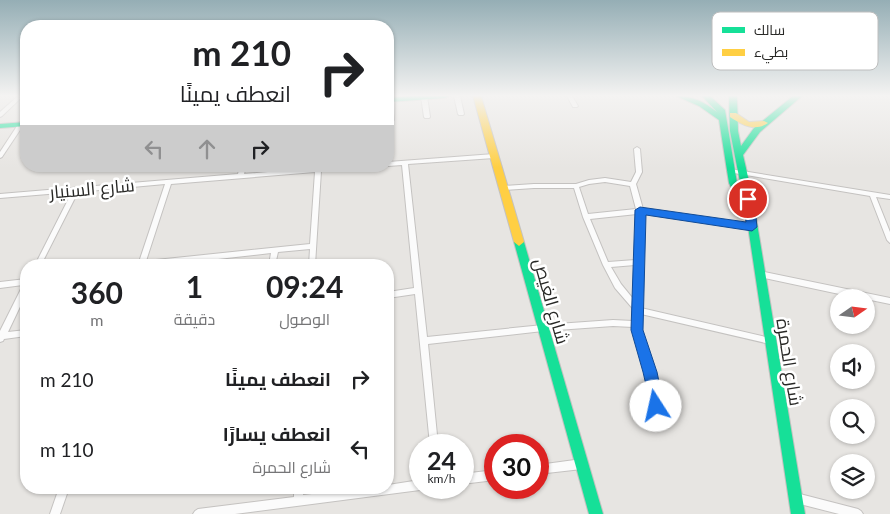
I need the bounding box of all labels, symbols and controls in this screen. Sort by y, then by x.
legend [712,12,878,70]
text: سالك [754,21,785,38]
text: 210 m [192,31,291,73]
icon: right [309,40,374,105]
text: بطيء [754,43,788,64]
text: انعطف يمينًا [180,80,291,107]
icon: left [140,135,168,163]
icon: ahead [193,135,221,163]
icon: right [246,135,274,163]
street label: شارع السنيار [48,173,136,205]
pin [727,178,769,220]
icon: arrive [734,185,762,213]
street label: شارع الغيص [527,256,575,347]
text: 1 [186,268,203,304]
text: 09:24 [266,268,343,304]
text: 360 [71,274,123,310]
north arrow [830,289,875,334]
map controls [830,289,875,499]
text: دقيقة [174,309,215,328]
text: الوصول [279,309,330,328]
text: m [90,310,103,329]
street label: شارع الحمرة [770,317,808,408]
button: sound [830,344,875,389]
icon: right [346,365,374,393]
text: انعطف يمينًا [225,367,331,390]
text: 210 m [40,368,94,391]
position arrow [629,379,681,431]
button: search [830,399,875,444]
text: انعطف يسارًا [223,422,331,445]
speed limit sign: 30 [484,434,549,499]
icon: left [346,435,374,463]
text: 110 m [40,438,94,461]
text: 24 [427,445,456,475]
button: layers [830,454,875,499]
text: شارع الحمرة [253,457,331,476]
text: km/h [427,471,456,486]

